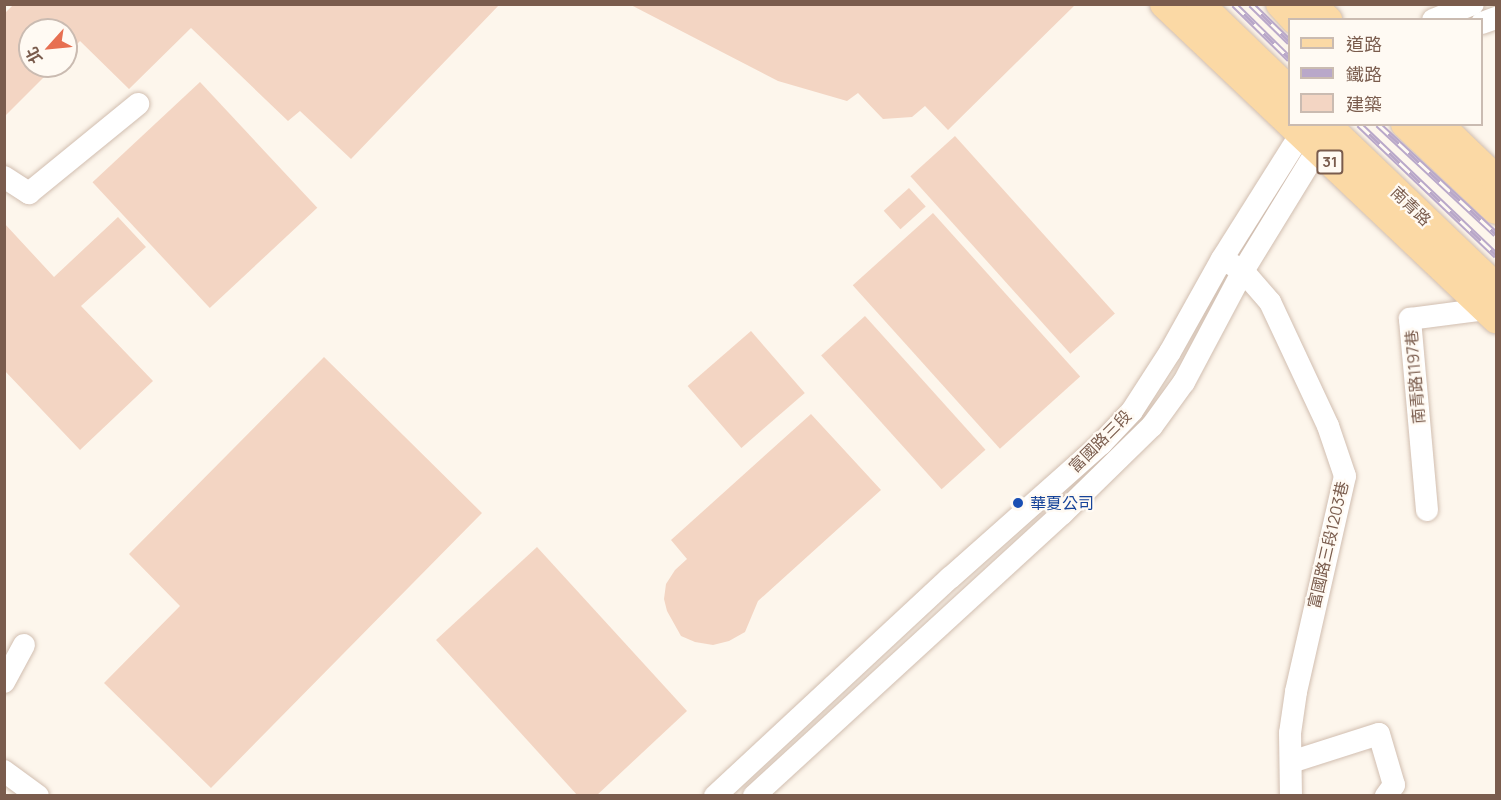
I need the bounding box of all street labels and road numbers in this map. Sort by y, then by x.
road number: 31 [1315,150,1345,174]
street label: 南青路 [1387,182,1435,230]
street label: 南青路1197巷 [1401,329,1429,425]
street label: 富國路三段 [1065,406,1135,476]
street label: 富國路三段1203巷 [1304,480,1352,610]

